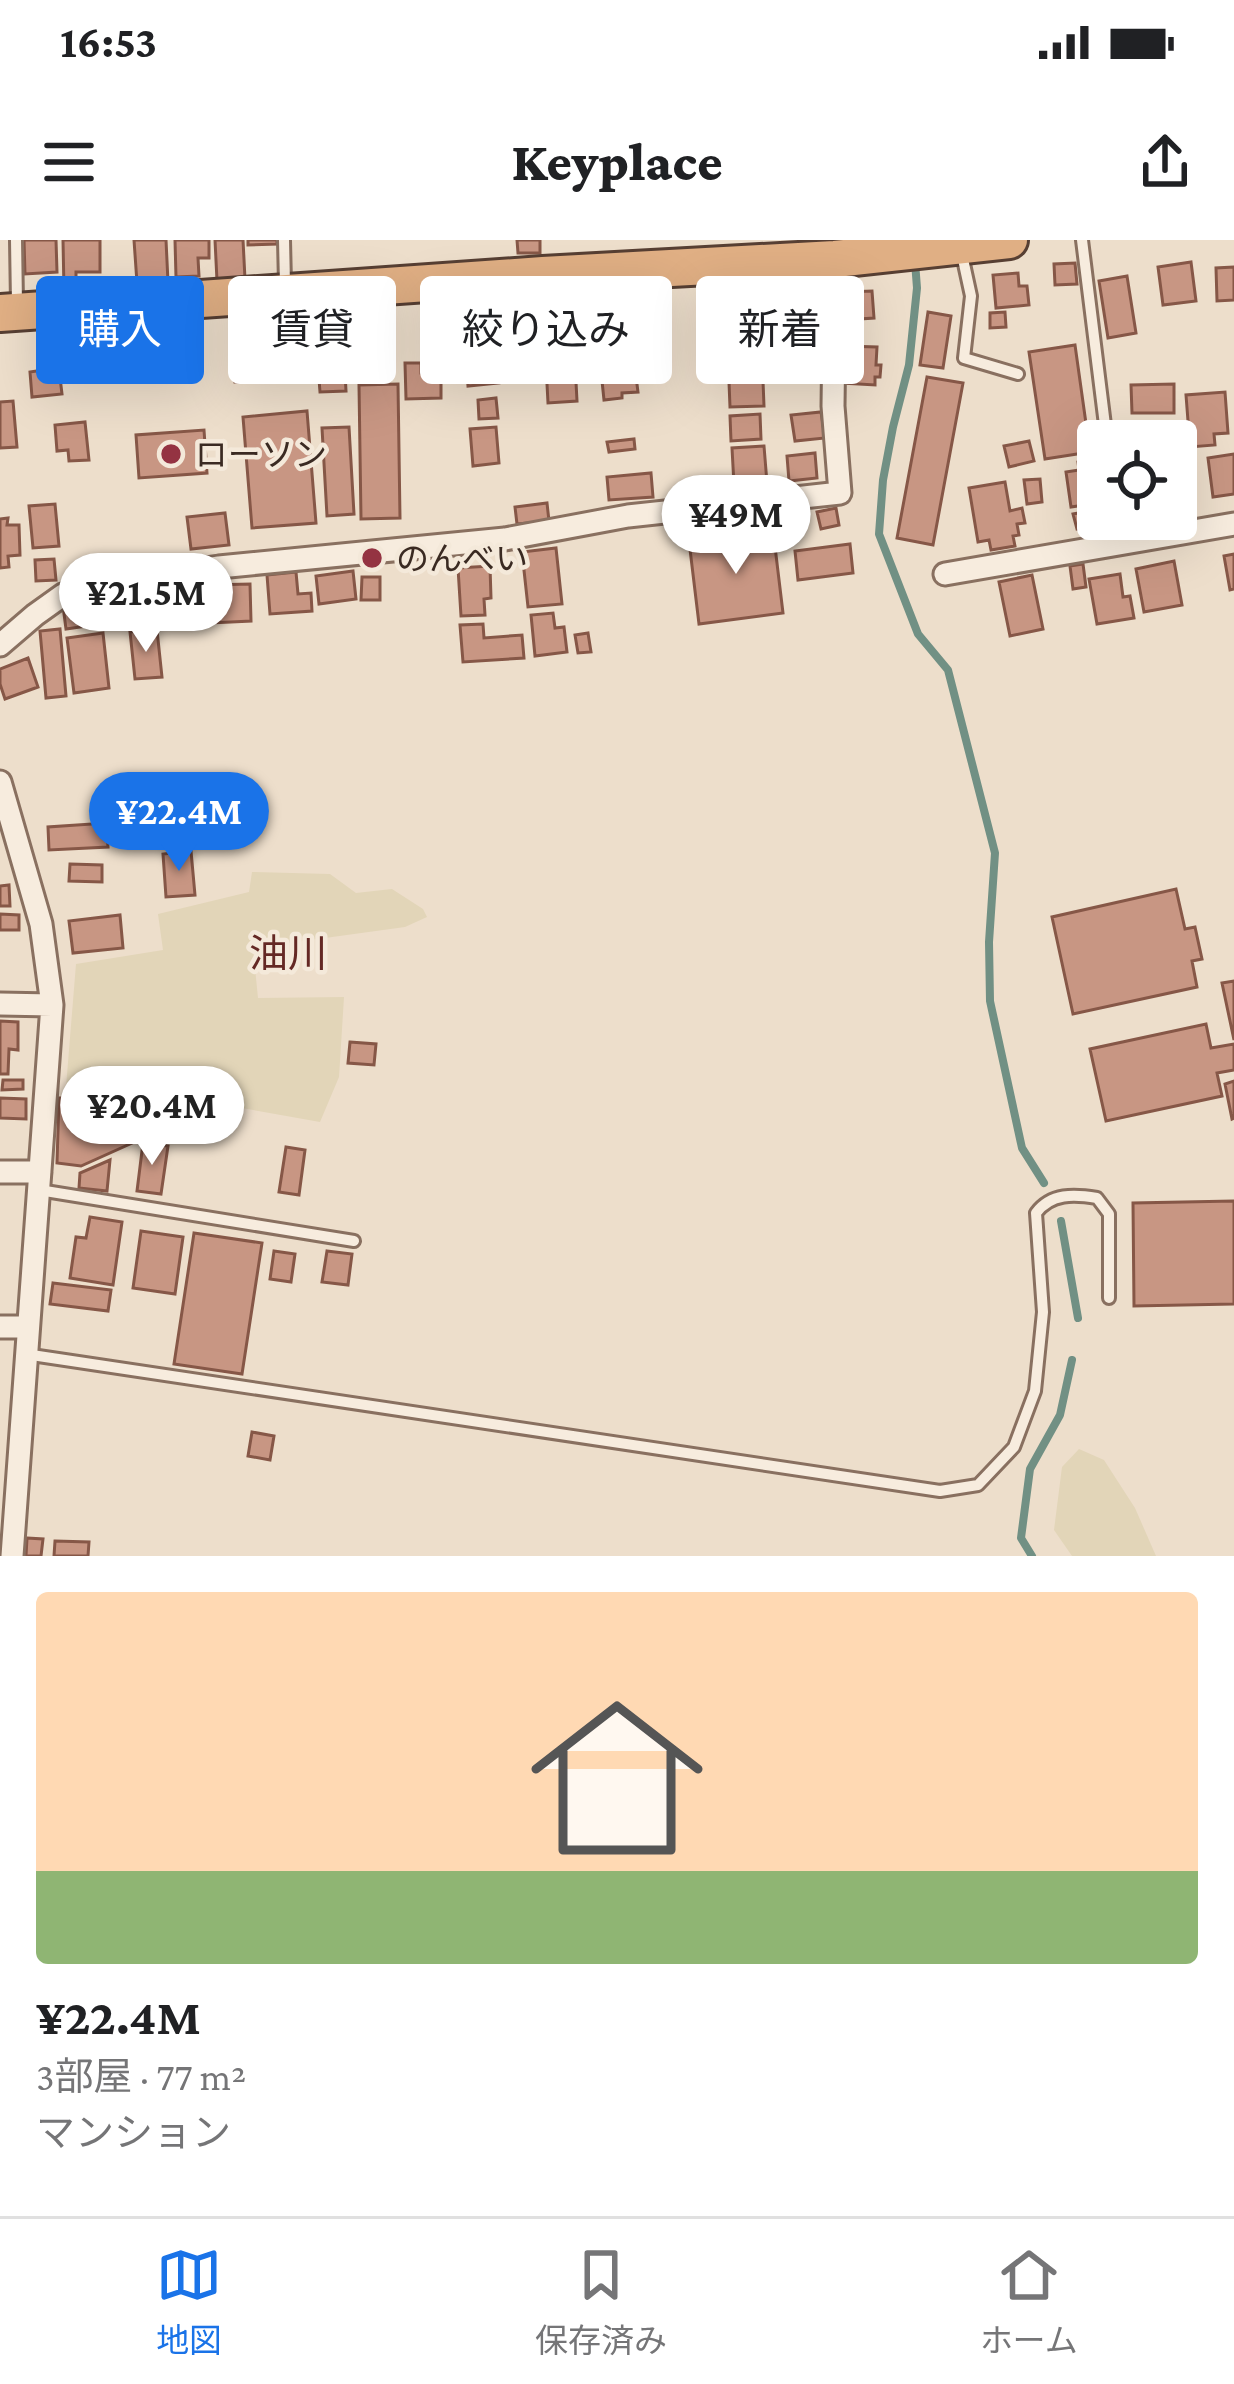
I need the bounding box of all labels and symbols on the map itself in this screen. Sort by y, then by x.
place label: ローソン [195,436,327,473]
marker: ローソン [158,441,184,467]
pin: ¥49M [665,475,807,577]
place label: のんべい [396,540,528,577]
marker: のんべい [359,545,385,571]
pin: ¥21.5M [48,553,244,655]
pin: ¥22.4M [81,772,277,874]
district label: 油川 [249,932,327,975]
pin: ¥20.4M [54,1066,250,1168]

